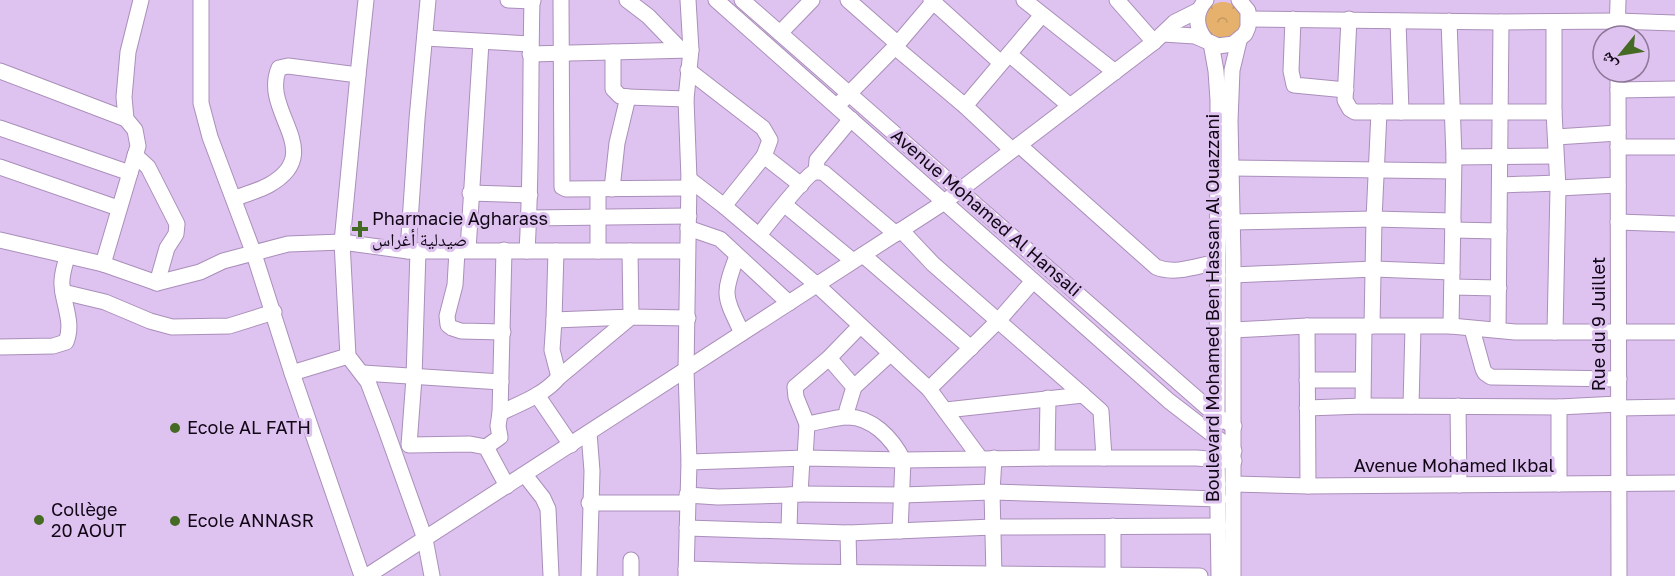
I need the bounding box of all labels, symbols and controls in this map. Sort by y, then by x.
north arrow [1591,24,1651,84]
text: ش [1595,49,1621,74]
street label: Boulevard Mohamed Ben Hassan Al Ouazzani [1201,114,1223,502]
street label: Avenue Mohamed Al Hansali [887,124,1086,301]
place label: Pharmacie Agharass صيدلية أغراس [372,207,548,251]
marker: Pharmacie Agharass صيدلية أغراس [353,222,367,236]
street label: Rue du 9 Juillet [1587,257,1609,391]
place label: Ecole AL FATH [187,416,311,438]
marker: Ecole AL FATH [168,421,182,435]
street label: Avenue Mohamed Ikbal [1354,454,1554,476]
place label: Collège 20 AOUT [51,498,126,541]
place label: Ecole ANNASR [187,509,314,531]
marker: Collège 20 AOUT [32,513,46,527]
marker: Ecole ANNASR [168,514,182,528]

